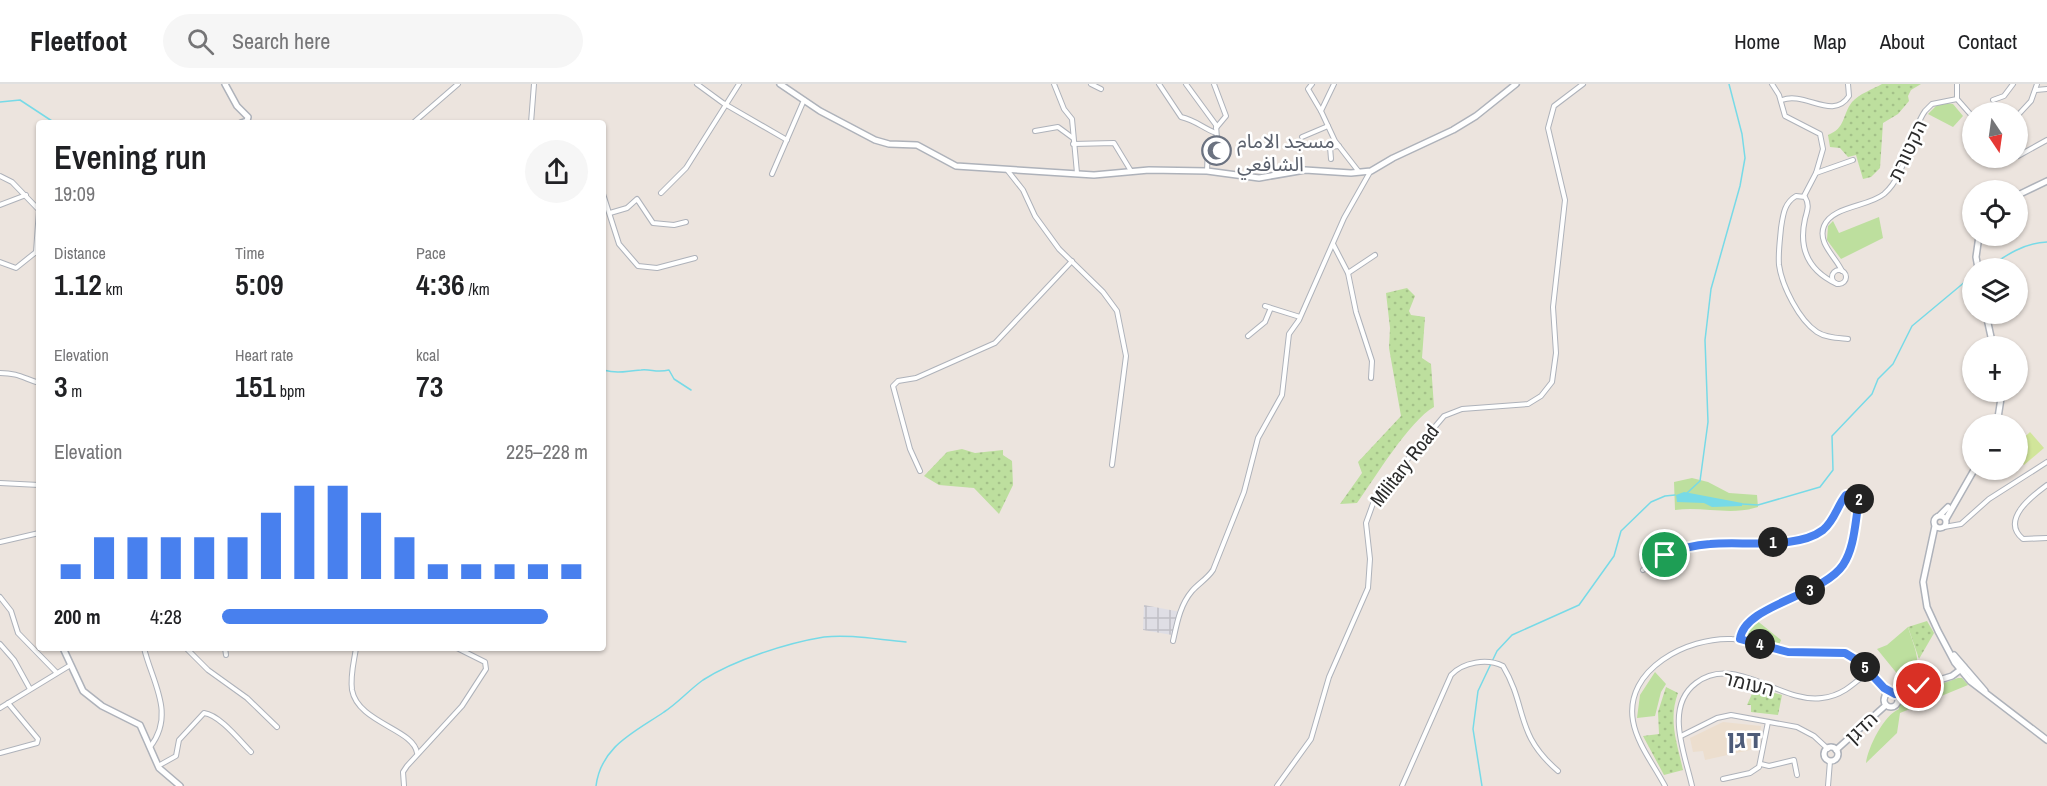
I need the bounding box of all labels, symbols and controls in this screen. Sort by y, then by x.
search box [163,14,583,68]
text: Fleetfoot [30,22,127,60]
icon: search [184,25,217,58]
text: Search here [232,26,330,56]
text: Home [1734,27,1780,56]
text: Map [1813,27,1847,56]
text: About [1880,27,1925,56]
text: Contact [1958,27,2017,56]
north arrow [1962,102,2028,168]
map controls [1962,102,2028,480]
street label: הקטורת [1881,115,1933,185]
place label: مسجد الامام الشافعي [1237,127,1335,179]
text: Evening run [54,135,207,179]
mosque icon: مسجد الامام الشافعي [1200,135,1232,167]
button: share [525,140,588,203]
text: 19:09 [54,180,95,207]
button: locate [1962,180,2028,246]
text: Distance [54,242,106,264]
text: Time [235,242,265,264]
text: Pace [416,242,446,264]
button: layers [1962,258,2028,324]
text: 1.12 [54,264,102,304]
text: 5:09 [235,264,284,304]
text: 4:36 [416,264,465,304]
text: km [102,278,123,300]
text: /km [465,278,490,300]
button: + [1962,336,2028,402]
text: Elevation [54,344,109,366]
text: Heart rate [235,344,293,366]
text: kcal [416,344,439,366]
text: 3 [54,366,68,406]
text: 151 [235,366,276,406]
text: 73 [416,366,443,406]
text: m [68,380,82,402]
text: bpm [276,380,305,402]
button: − [1962,414,2028,480]
street label: Military Road [1363,418,1445,512]
text: Elevation [54,438,122,465]
text: 225–228 m [506,438,588,465]
pin: 2 [1844,484,1874,514]
text: 2 [1855,488,1863,510]
pin: 1 [1758,527,1788,557]
pin [1639,529,1690,580]
text: 1 [1769,531,1777,553]
icon: arrive [1648,538,1681,571]
pin: 3 [1795,575,1825,605]
text: 3 [1806,579,1814,601]
text: 200 m [54,603,101,630]
text: 4:28 [150,603,182,630]
pin: 4 [1745,629,1775,659]
text: 4 [1756,633,1764,655]
pin: 5 [1850,652,1880,682]
text: 5 [1861,656,1869,678]
pin [1893,660,1944,711]
street label: העומר [1721,664,1777,702]
icon: check [1902,669,1935,702]
street label: הדגן [1839,705,1883,749]
district label: דגן [1727,721,1761,756]

